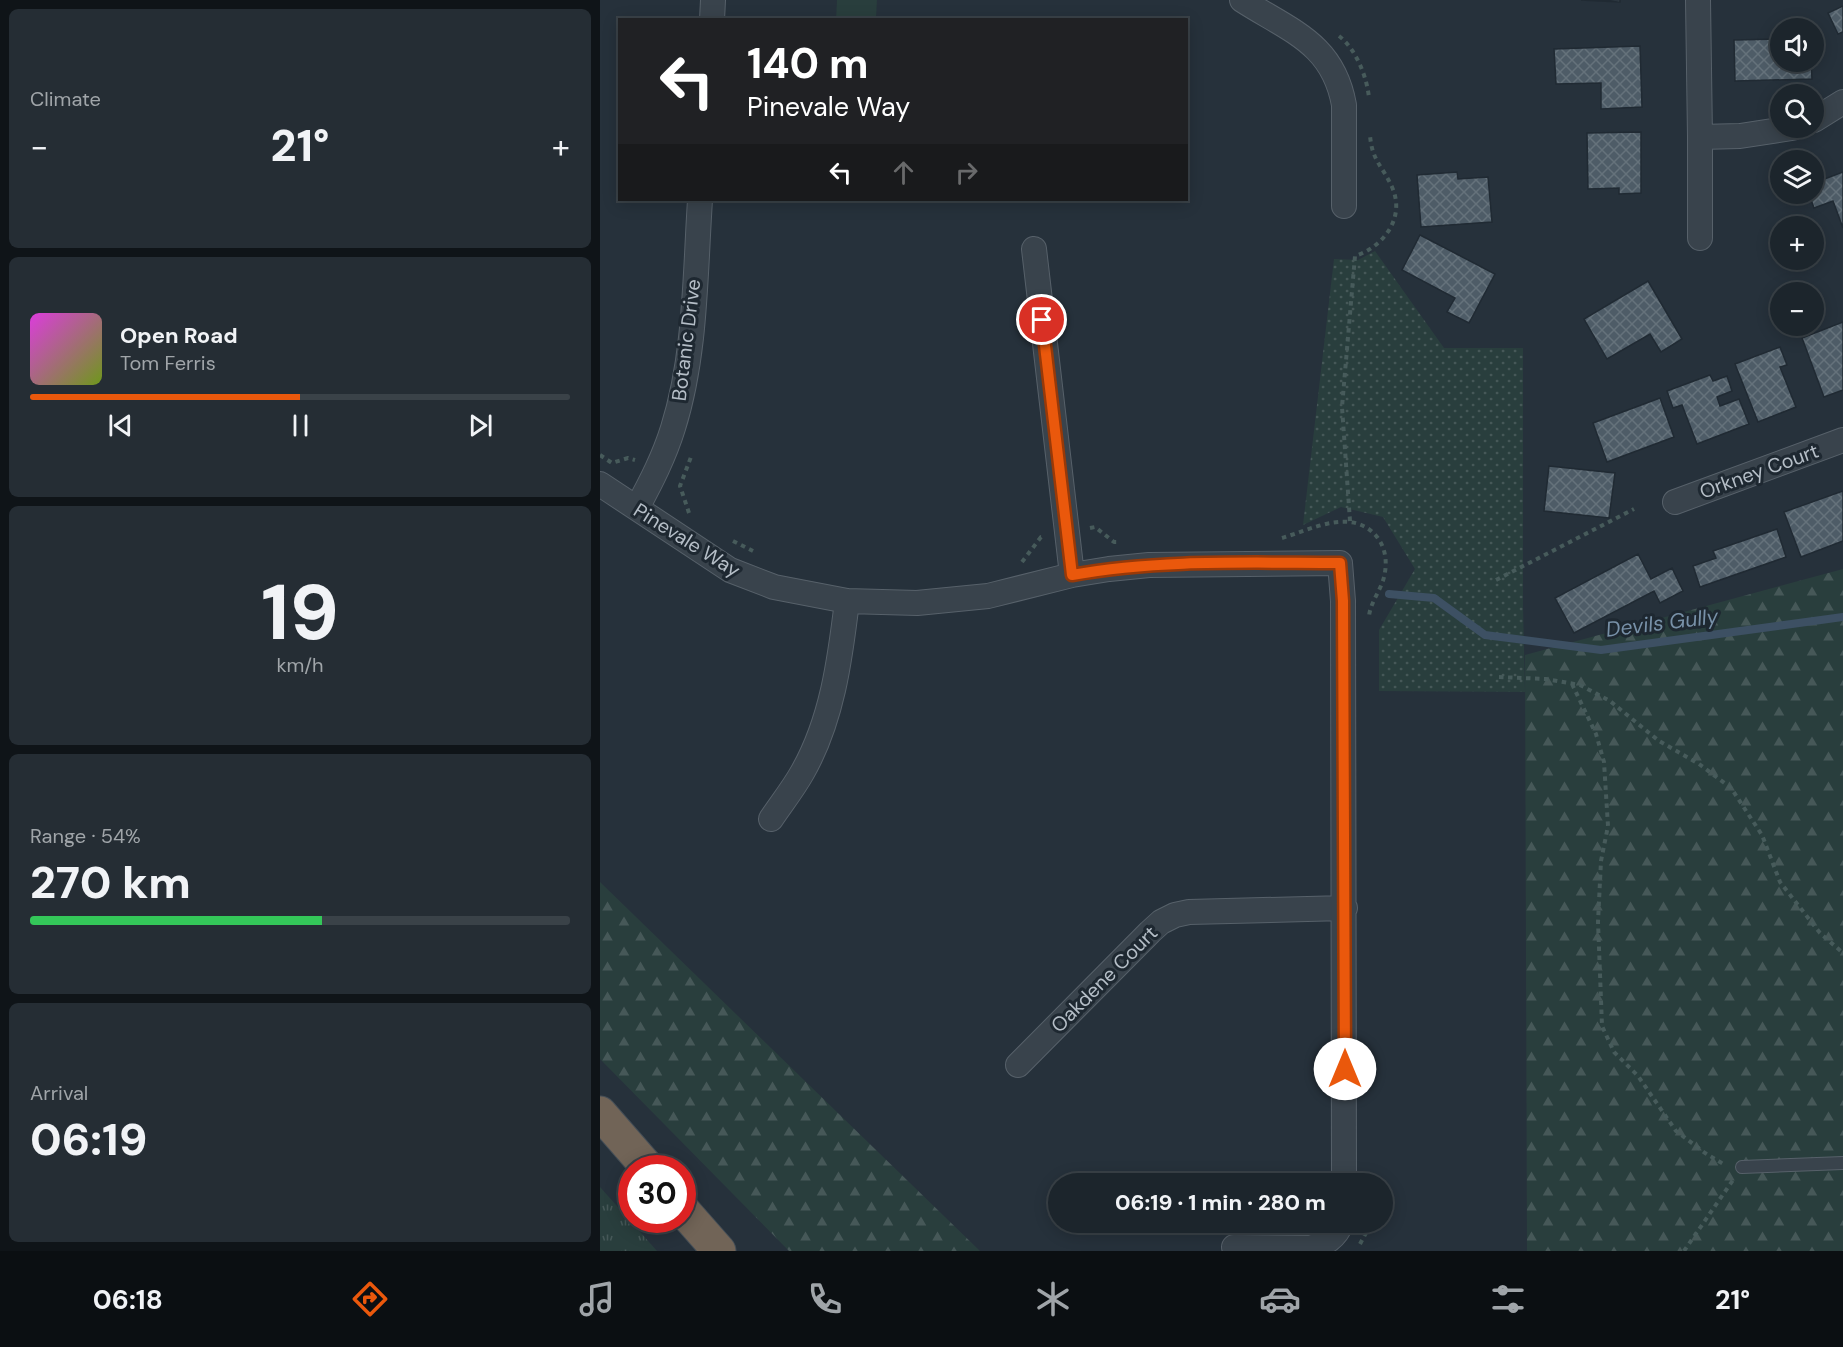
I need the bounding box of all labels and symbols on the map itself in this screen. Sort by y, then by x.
street label: Botanic Drive [666,278,706,402]
pin [1016,294,1067,345]
street label: Orkney Court [1696,437,1822,505]
street label: Pinevale Way [629,497,745,583]
water label: Devils Gully [1604,602,1721,644]
street label: Oakdene Court [1045,920,1163,1038]
position arrow [1313,1037,1377,1101]
speed limit sign: 30 [618,1155,696,1233]

